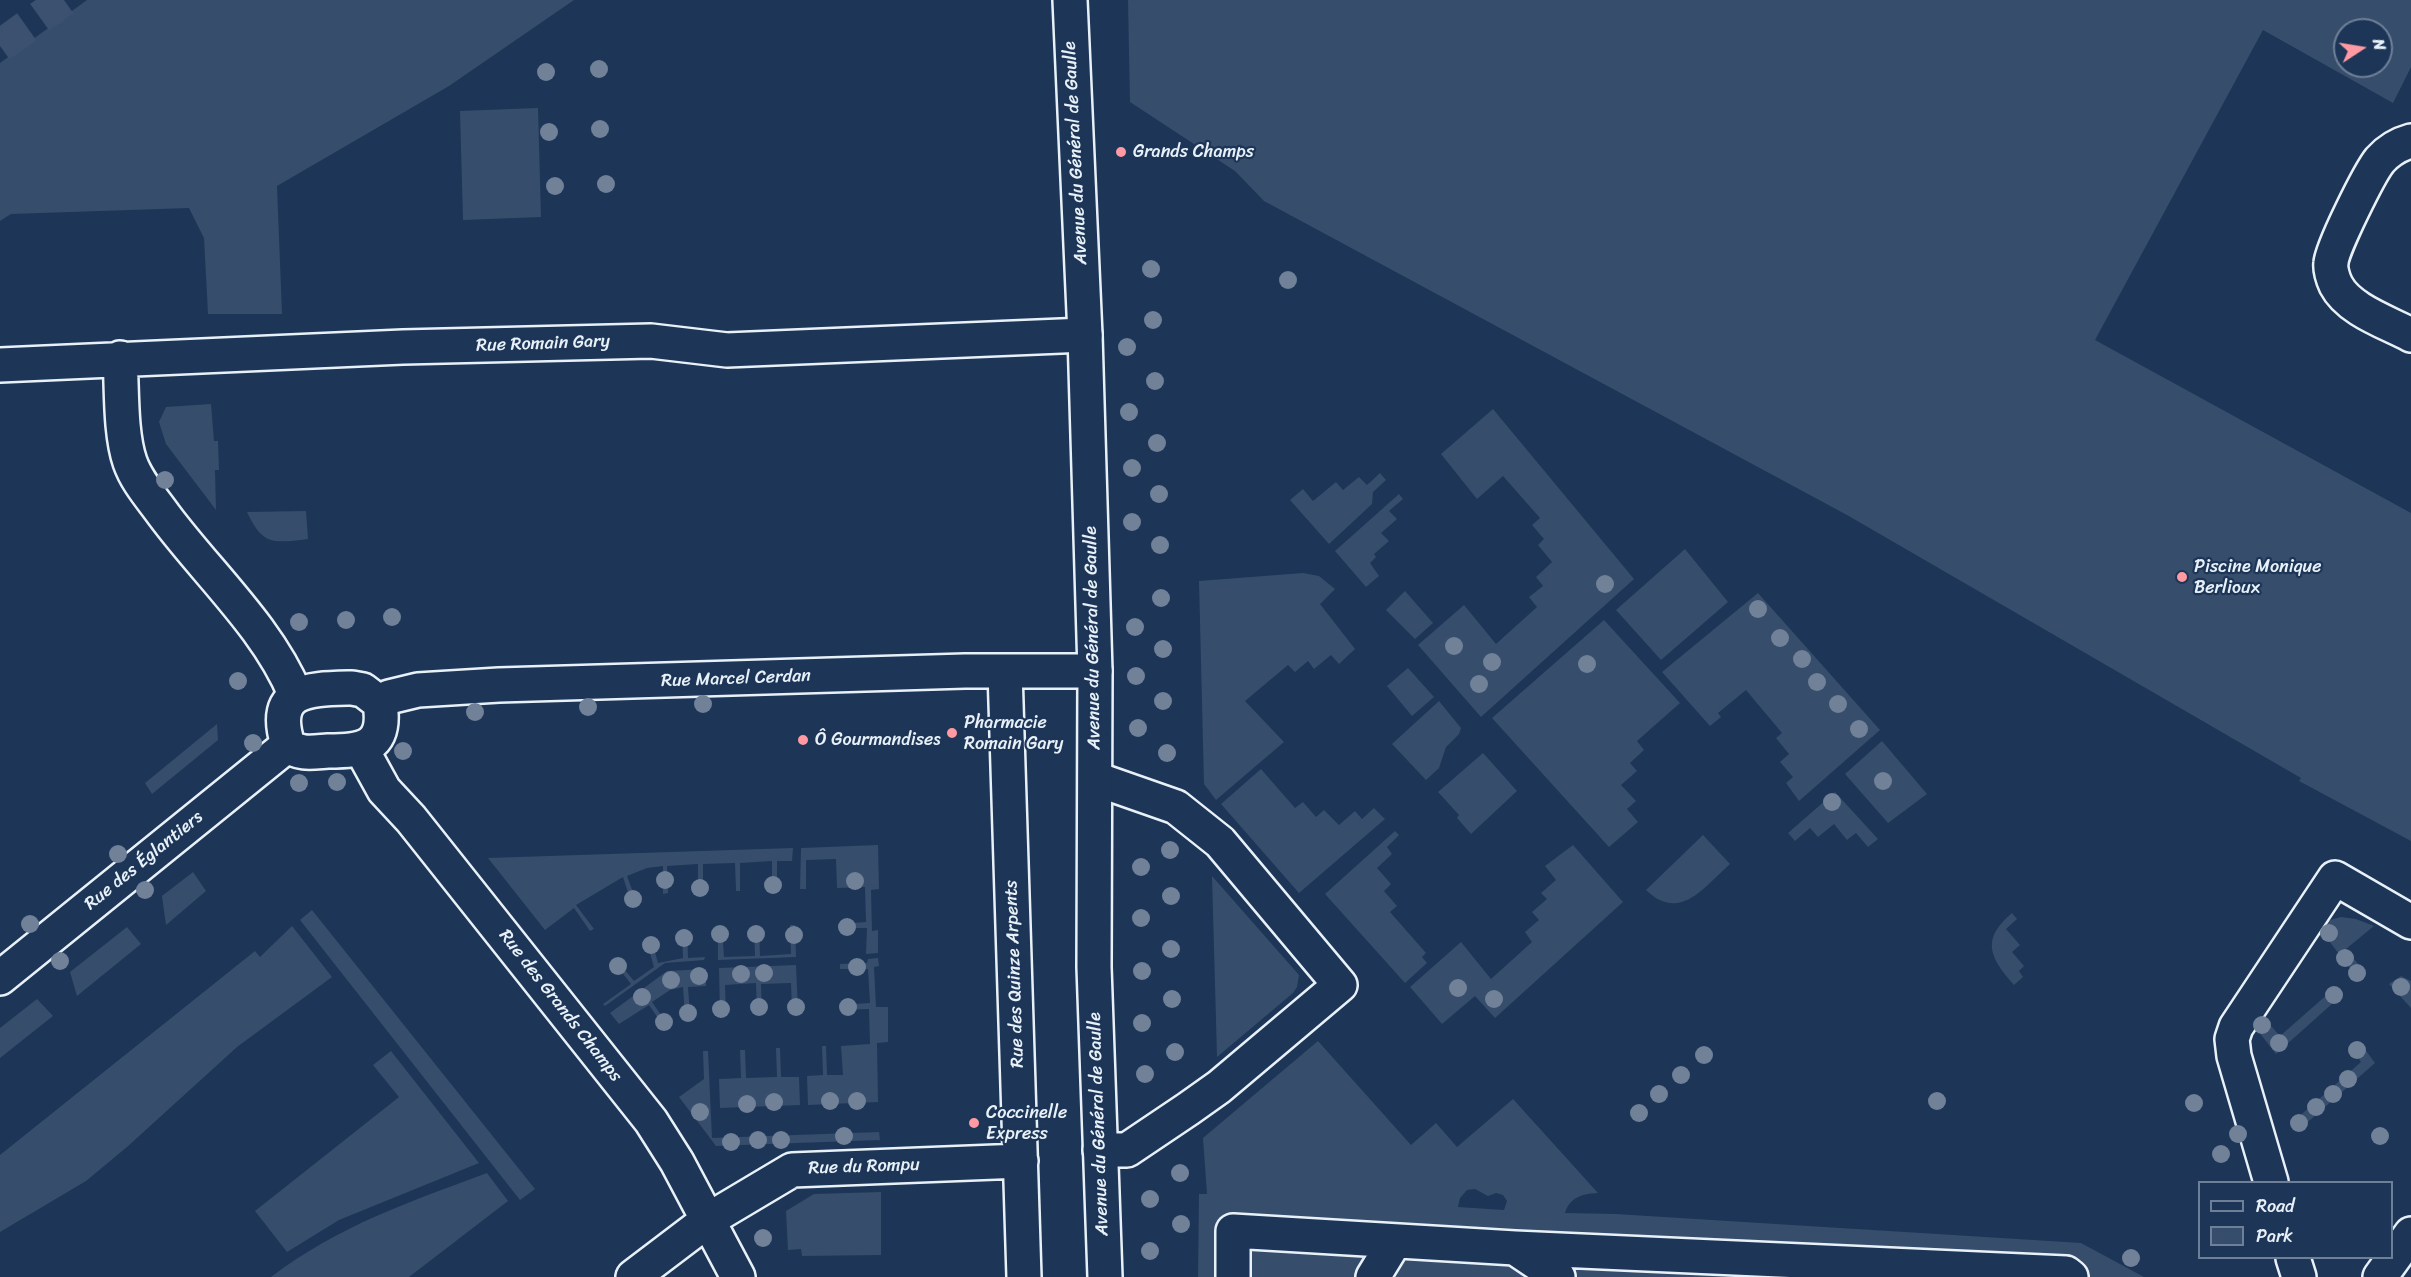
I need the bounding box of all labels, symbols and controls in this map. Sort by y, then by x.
north arrow [2333,18,2393,78]
text: N [2364,36,2394,53]
street label: Avenue du Général de Gaulle [1059,41,1093,265]
place label: Grands Champs [1133,141,1254,163]
marker: Grands Champs [1114,145,1128,159]
street label: Rue Romain Gary [476,331,610,357]
street label: Avenue du Général de Gaulle [1080,526,1106,750]
place label: Piscine Monique Berlioux [2194,556,2321,598]
marker: Piscine Monique Berlioux [2175,570,2189,584]
street label: Rue Marcel Cerdan [661,666,811,692]
place label: Pharmacie Romain Gary [964,712,1063,754]
marker: Pharmacie Romain Gary [945,726,959,740]
place label: Ô Gourmandises [815,729,941,751]
marker: Ô Gourmandises [796,733,810,747]
street label: Rue des Églantiers [81,807,207,915]
street label: Rue des Quinze Arpents [1001,880,1029,1068]
street label: Rue des Grands Champs [494,926,626,1086]
street label: Avenue du Général de Gaulle [1084,1012,1114,1236]
place label: Coccinelle Express [986,1102,1067,1144]
marker: Coccinelle Express [967,1116,981,1130]
street label: Rue du Rompu [808,1154,920,1180]
legend [2198,1181,2393,1259]
text: Road [2256,1190,2295,1222]
text: Park [2256,1220,2293,1252]

